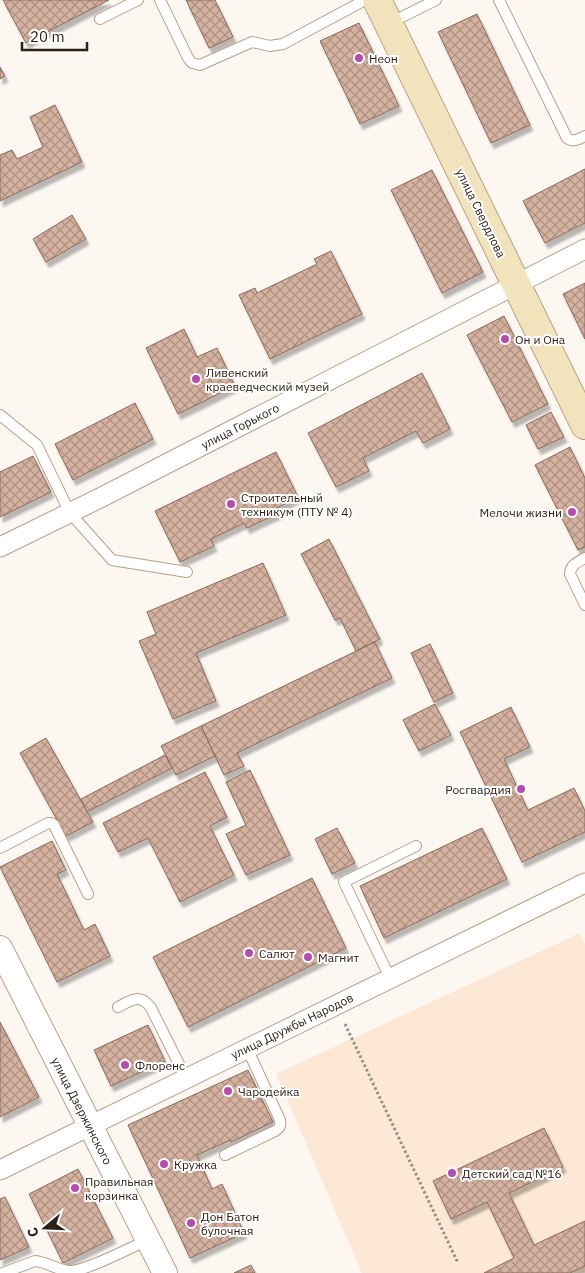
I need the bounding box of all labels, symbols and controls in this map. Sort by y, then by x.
scale bar [22,20,88,52]
text: 20 m [30,27,65,46]
place label: Неон [369,51,398,66]
marker: Неон [353,52,365,64]
street label: улица Свердлова [453,166,509,261]
place label: Он и Она [515,332,566,347]
marker: Он и Она [499,333,511,345]
place label: Ливенский краеведческий музей [206,365,329,394]
marker: Ливенский краеведческий музей [190,373,202,385]
street label: улица Горького [198,400,282,452]
place label: Строительный техникум (ПТУ № 4) [241,490,353,519]
marker: Строительный техникум (ПТУ № 4) [225,498,237,510]
place label: Мелочи жизни [479,505,562,520]
marker: Мелочи жизни [566,506,578,518]
place label: Росгвардия [445,782,511,797]
marker: Росгвардия [515,783,527,795]
place label: Салют [259,946,295,961]
marker: Салют [243,947,255,959]
place label: Магнит [318,950,359,965]
marker: Магнит [302,951,314,963]
street label: улица Дружбы Народов [228,990,356,1062]
street label: улица Дзержинского [48,1055,116,1167]
place label: Флоренс [135,1058,185,1073]
marker: Флоренс [119,1059,131,1071]
place label: Чародейка [238,1084,300,1099]
marker: Чародейка [222,1085,234,1097]
place label: Кружка [174,1157,218,1172]
marker: Кружка [158,1158,170,1170]
place label: Детский сад №16 [462,1166,562,1181]
marker: Детский сад №16 [446,1167,458,1179]
place label: Правильная корзинка [85,1174,153,1203]
marker: Правильная корзинка [69,1182,81,1194]
north arrow [20,1203,70,1253]
place label: Дон Батон булочная [201,1209,259,1238]
marker: Дон Батон булочная [185,1217,197,1229]
text: С [23,1225,43,1239]

